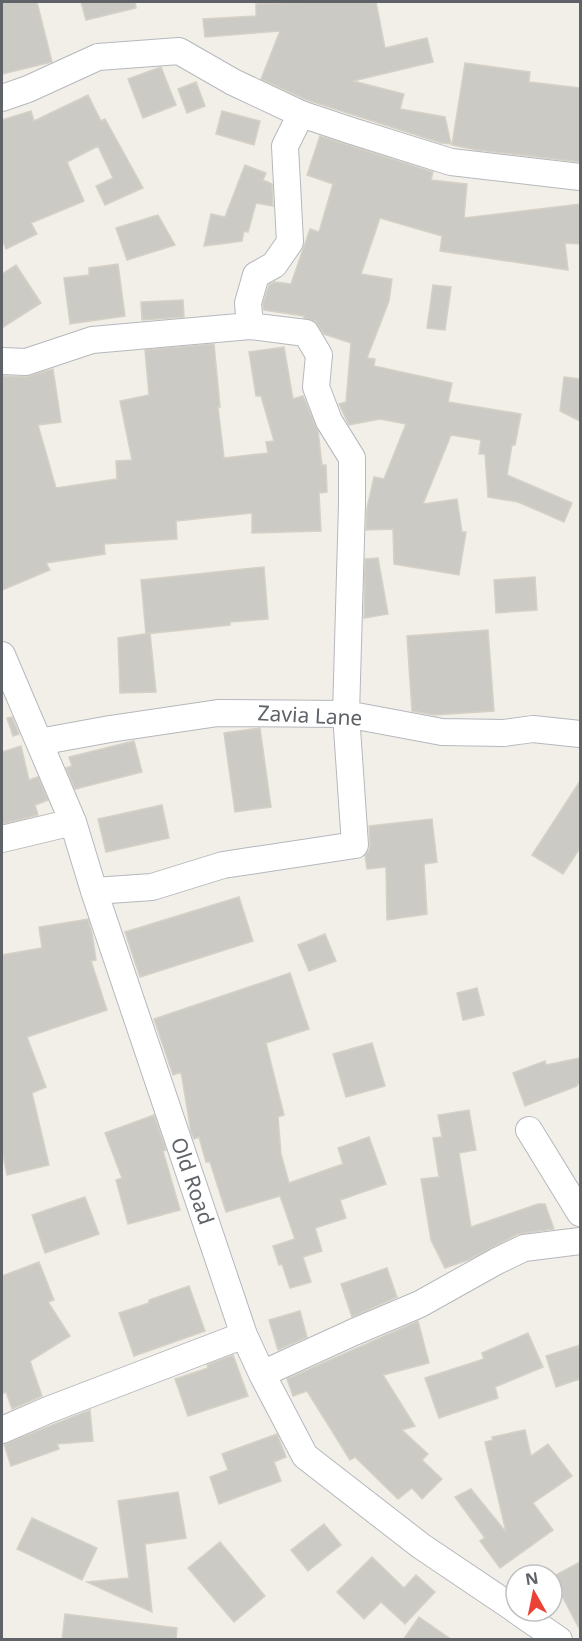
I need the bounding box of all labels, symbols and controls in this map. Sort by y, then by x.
street label: Zavia Lane [257,698,363,732]
street label: Old Road [165,1133,221,1228]
north arrow [504,1563,564,1623]
text: N [524,1566,540,1590]

